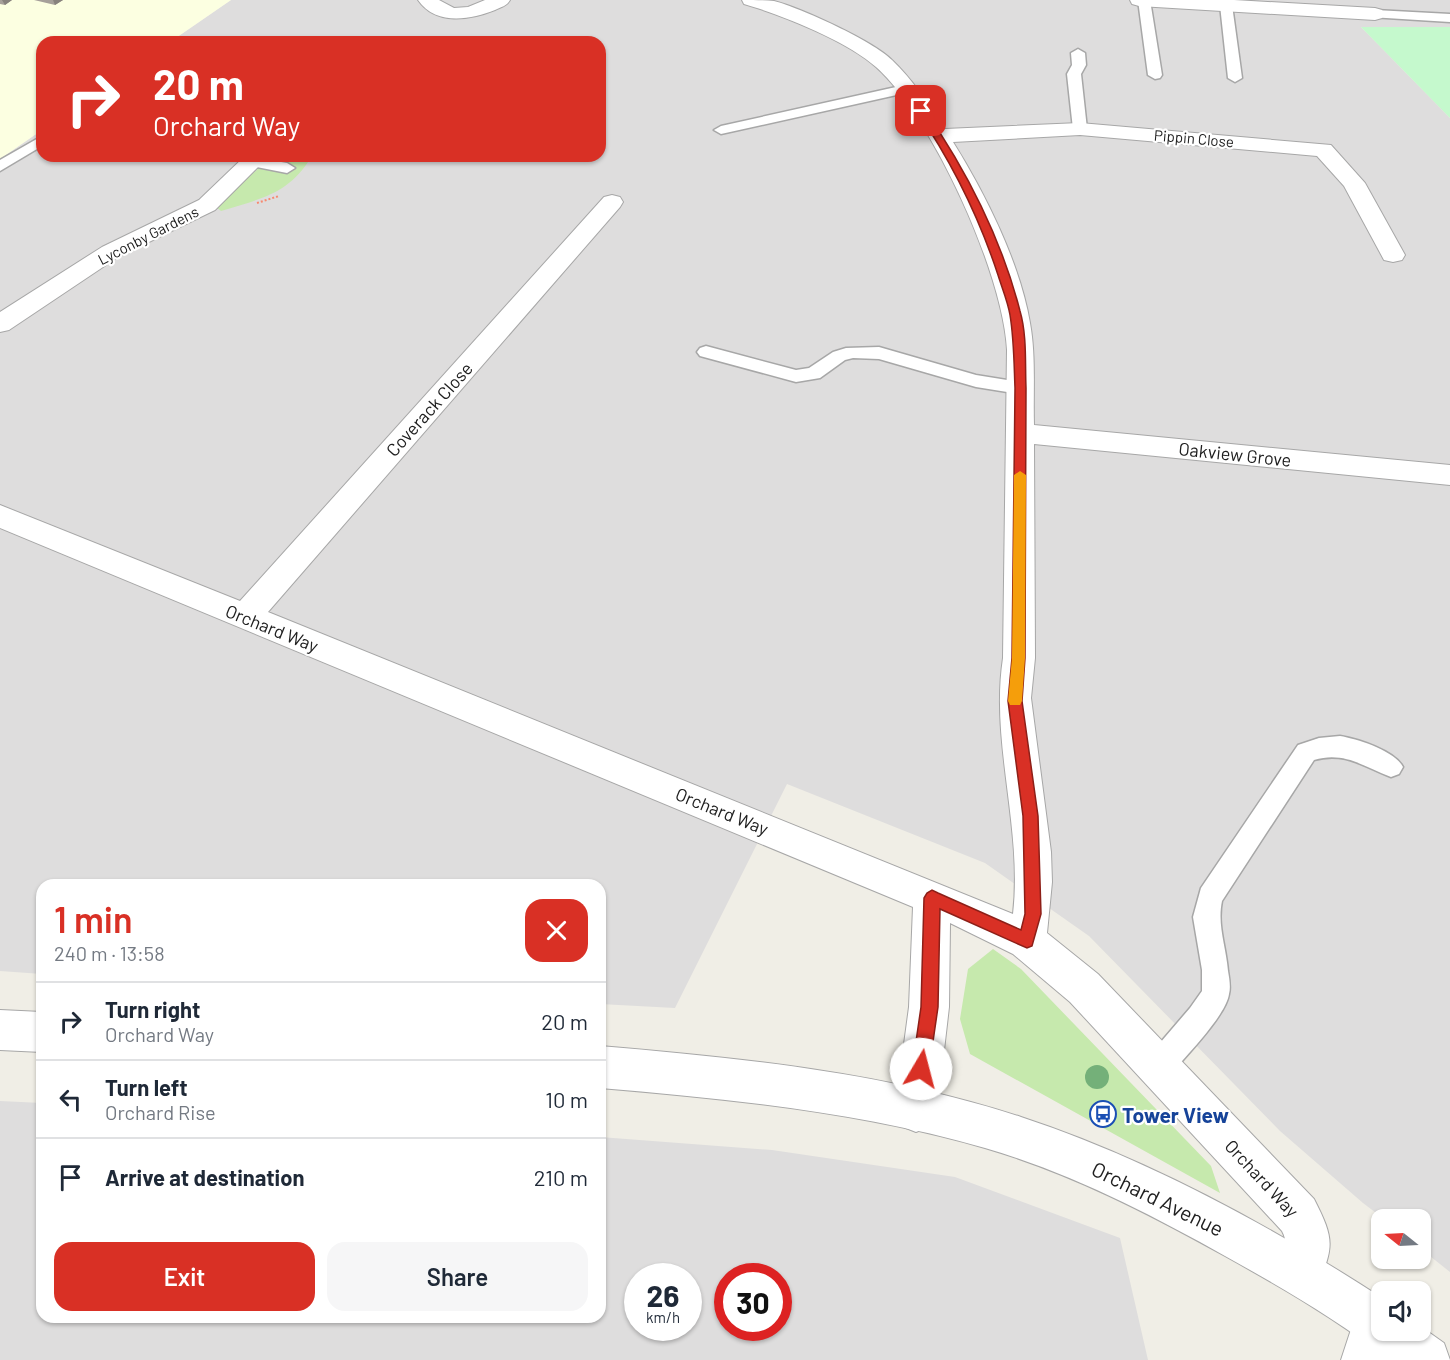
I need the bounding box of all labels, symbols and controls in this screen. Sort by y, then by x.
text: 20 m [153,58,244,108]
icon: right [54,60,132,138]
pin [895,85,946,136]
icon: arrive [904,94,937,127]
text: Orchard Way [153,109,300,141]
street label: Pippin Close [1153,126,1235,150]
street label: Lyconby Gardens [95,202,201,268]
street label: Coverack Close [381,357,477,461]
street label: Oakview Grove [1178,437,1292,471]
street label: Orchard Way [222,599,322,657]
street label: Orchard Way [672,782,772,840]
text: 1 min [54,897,133,940]
button: close [525,899,588,962]
text: 240 m · 13:58 [54,941,165,965]
text: Turn right [105,996,200,1022]
icon: right [54,1005,87,1038]
text: 20 m [541,1008,588,1034]
text: Orchard Way [105,1022,214,1046]
position arrow [889,1037,953,1101]
text: Turn left [105,1074,188,1100]
icon: left [54,1083,87,1116]
text: 10 m [545,1086,588,1112]
bus stop icon: Tower View [1088,1099,1118,1129]
text: Orchard Rise [105,1100,216,1124]
place label: Tower View [1122,1102,1229,1127]
street label: Orchard Way [1220,1135,1304,1221]
street label: Orchard Avenue [1088,1155,1228,1241]
icon: arrive [54,1161,87,1194]
text: Arrive at destination [105,1164,304,1190]
text: 210 m [534,1164,588,1190]
north arrow [1371,1209,1431,1269]
map controls [1371,1209,1431,1341]
button: Exit [54,1242,315,1311]
button: Share [327,1242,588,1311]
speed limit sign: 30 [714,1263,792,1341]
text: 26 [647,1277,679,1313]
button: sound [1371,1281,1431,1341]
text: km/h [646,1308,680,1326]

